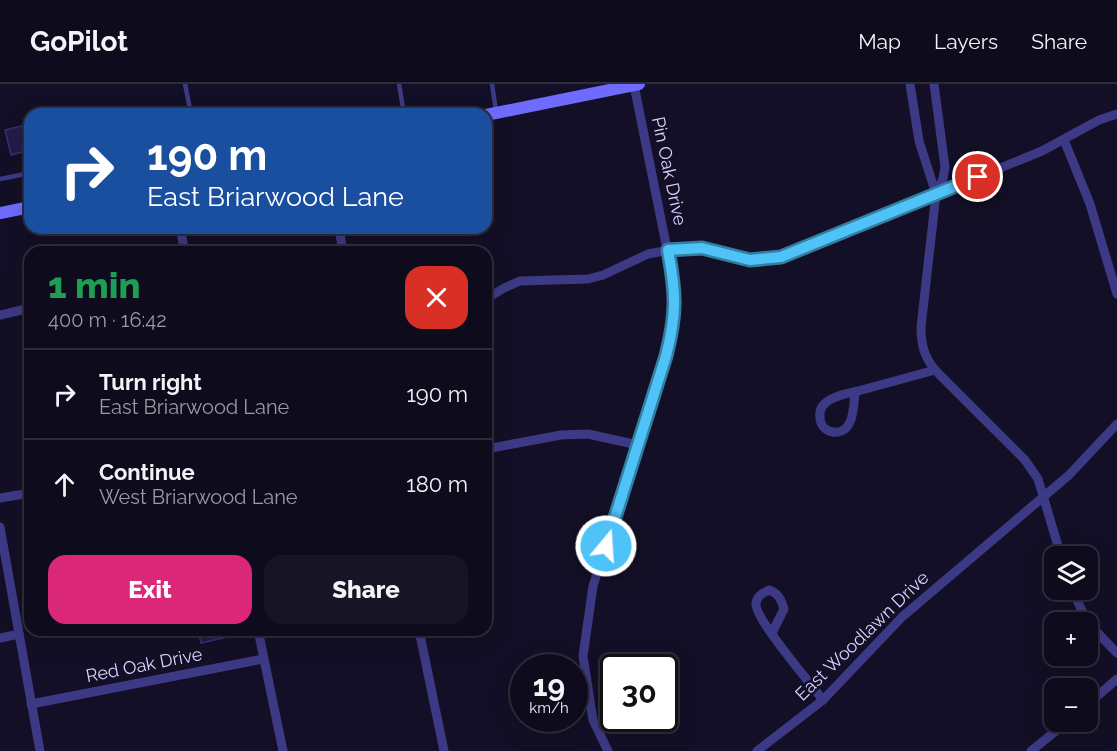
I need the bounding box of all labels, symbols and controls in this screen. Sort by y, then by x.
text: GoPilot [30,25,128,58]
text: Map [858,29,901,54]
text: Layers [934,29,998,54]
text: Share [1031,29,1087,54]
street label: Pin Oak Drive [648,115,691,228]
text: 190 m [147,131,267,180]
icon: right [48,132,126,210]
pin [952,151,1003,202]
icon: arrive [961,160,994,193]
text: East Briarwood Lane [147,181,404,212]
text: 1 min [48,264,140,306]
button: close [405,266,468,329]
text: 400 m · 16:42 [48,308,167,332]
text: Turn right [99,369,202,395]
icon: right [48,378,81,411]
text: 190 m [406,381,468,407]
text: East Briarwood Lane [99,395,289,419]
text: Continue [99,459,195,485]
icon: ahead [48,468,81,501]
text: 180 m [406,471,468,497]
text: West Briarwood Lane [99,485,298,509]
position arrow [574,514,638,578]
map controls [1044,546,1098,732]
button: layers [1044,546,1098,600]
button: Exit [48,555,252,624]
button: Share [264,555,468,624]
street label: East Woodlawn Drive [791,566,933,705]
button: + [1044,612,1098,666]
street label: Red Oak Drive [84,643,204,686]
speed limit sign: 30 [600,654,678,732]
text: 19 [533,668,565,703]
button: − [1044,678,1098,732]
text: km/h [529,699,569,717]

